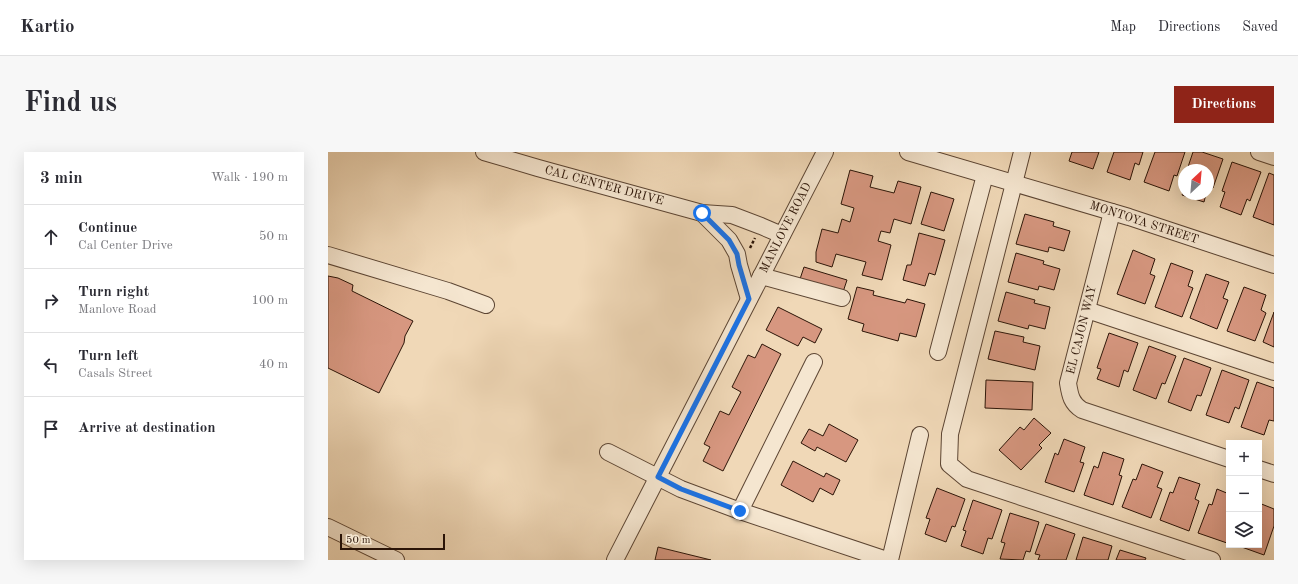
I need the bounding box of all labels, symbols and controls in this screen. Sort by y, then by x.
text: Kartio [20,18,75,37]
text: Map [1110,20,1136,34]
text: Directions [1158,20,1220,34]
text: Saved [1242,20,1278,34]
button: Directions [1174,86,1274,123]
text: Find us [24,90,117,118]
street label: CAL CENTER DRIVE [543,164,665,208]
north arrow [1178,164,1214,200]
text: 3 min [40,170,83,187]
text: Walk · 190 m [211,171,288,184]
street label: MANLOVE ROAD [758,181,814,275]
street label: MONTOYA STREET [1088,200,1200,246]
route start [693,204,711,222]
text: Continue [78,221,137,236]
icon: ahead [40,226,62,248]
text: 50 m [259,230,288,243]
text: Cal Center Drive [78,239,173,252]
street label: EL CAJON WAY [1065,284,1099,376]
text: Turn right [78,285,149,300]
icon: right [40,290,62,312]
text: 100 m [251,294,288,307]
text: Manlove Road [78,303,157,316]
text: Turn left [78,349,138,364]
icon: left [40,354,62,376]
text: 40 m [259,358,288,371]
text: Casals Street [78,367,152,380]
icon: arrive [40,418,62,440]
text: Arrive at destination [78,421,216,436]
map controls [1226,440,1262,548]
button: + [1226,440,1262,476]
button: − [1226,476,1262,512]
route end [731,502,749,520]
button: layers [1226,512,1262,548]
scale bar [340,532,445,551]
text: 50 m [346,535,371,546]

